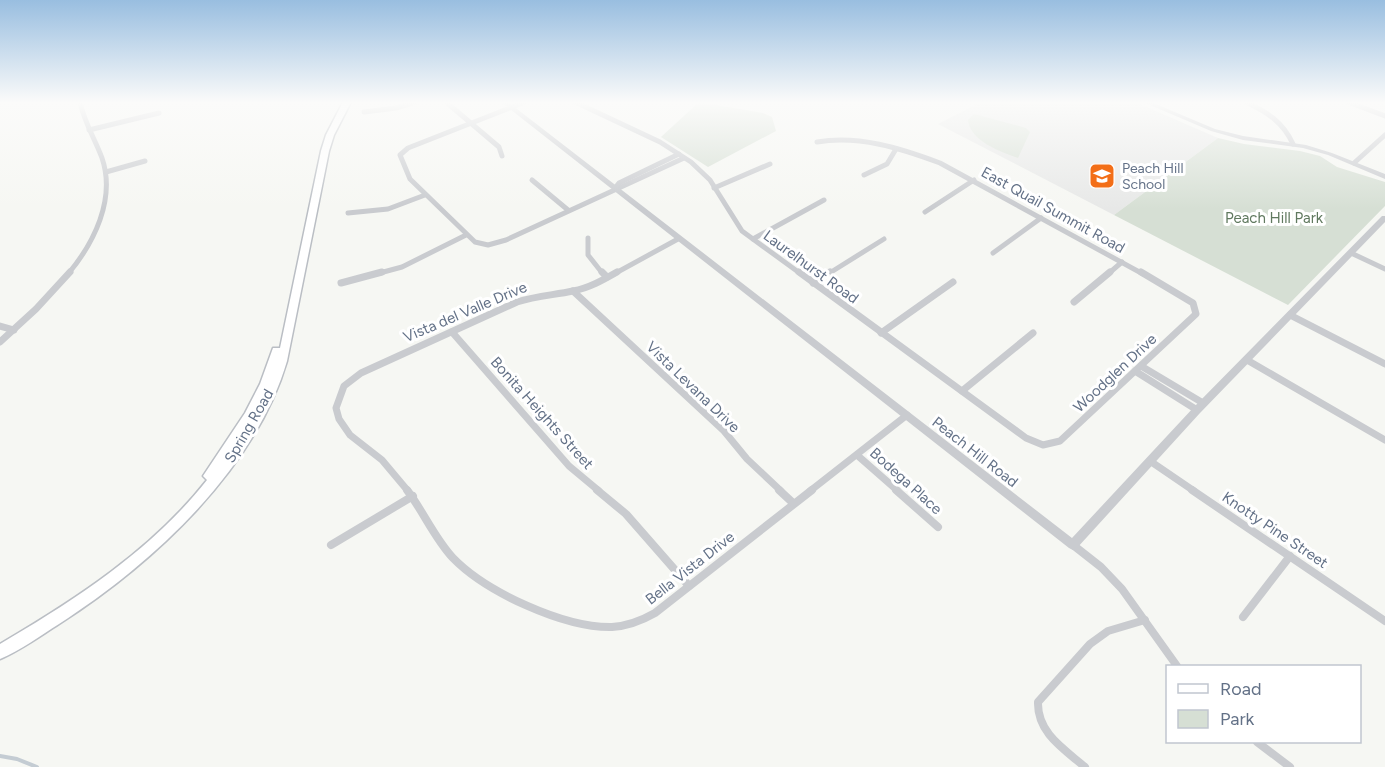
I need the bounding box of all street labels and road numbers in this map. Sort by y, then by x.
street label: East Quail Summit Road [978,163,1128,257]
street label: Laurelhurst Road [760,226,862,308]
street label: Vista del Valle Drive [401,278,529,346]
street label: Woodglen Drive [1070,330,1160,416]
street label: Vista Levana Drive [642,338,744,436]
street label: Bonita Heights Street [487,353,597,473]
street label: Spring Road [221,386,277,466]
street label: Peach Hill Road [928,413,1022,491]
street label: Bodega Place [866,444,946,518]
street label: Knotty Pine Street [1219,488,1332,572]
street label: Bella Vista Drive [642,528,738,608]

